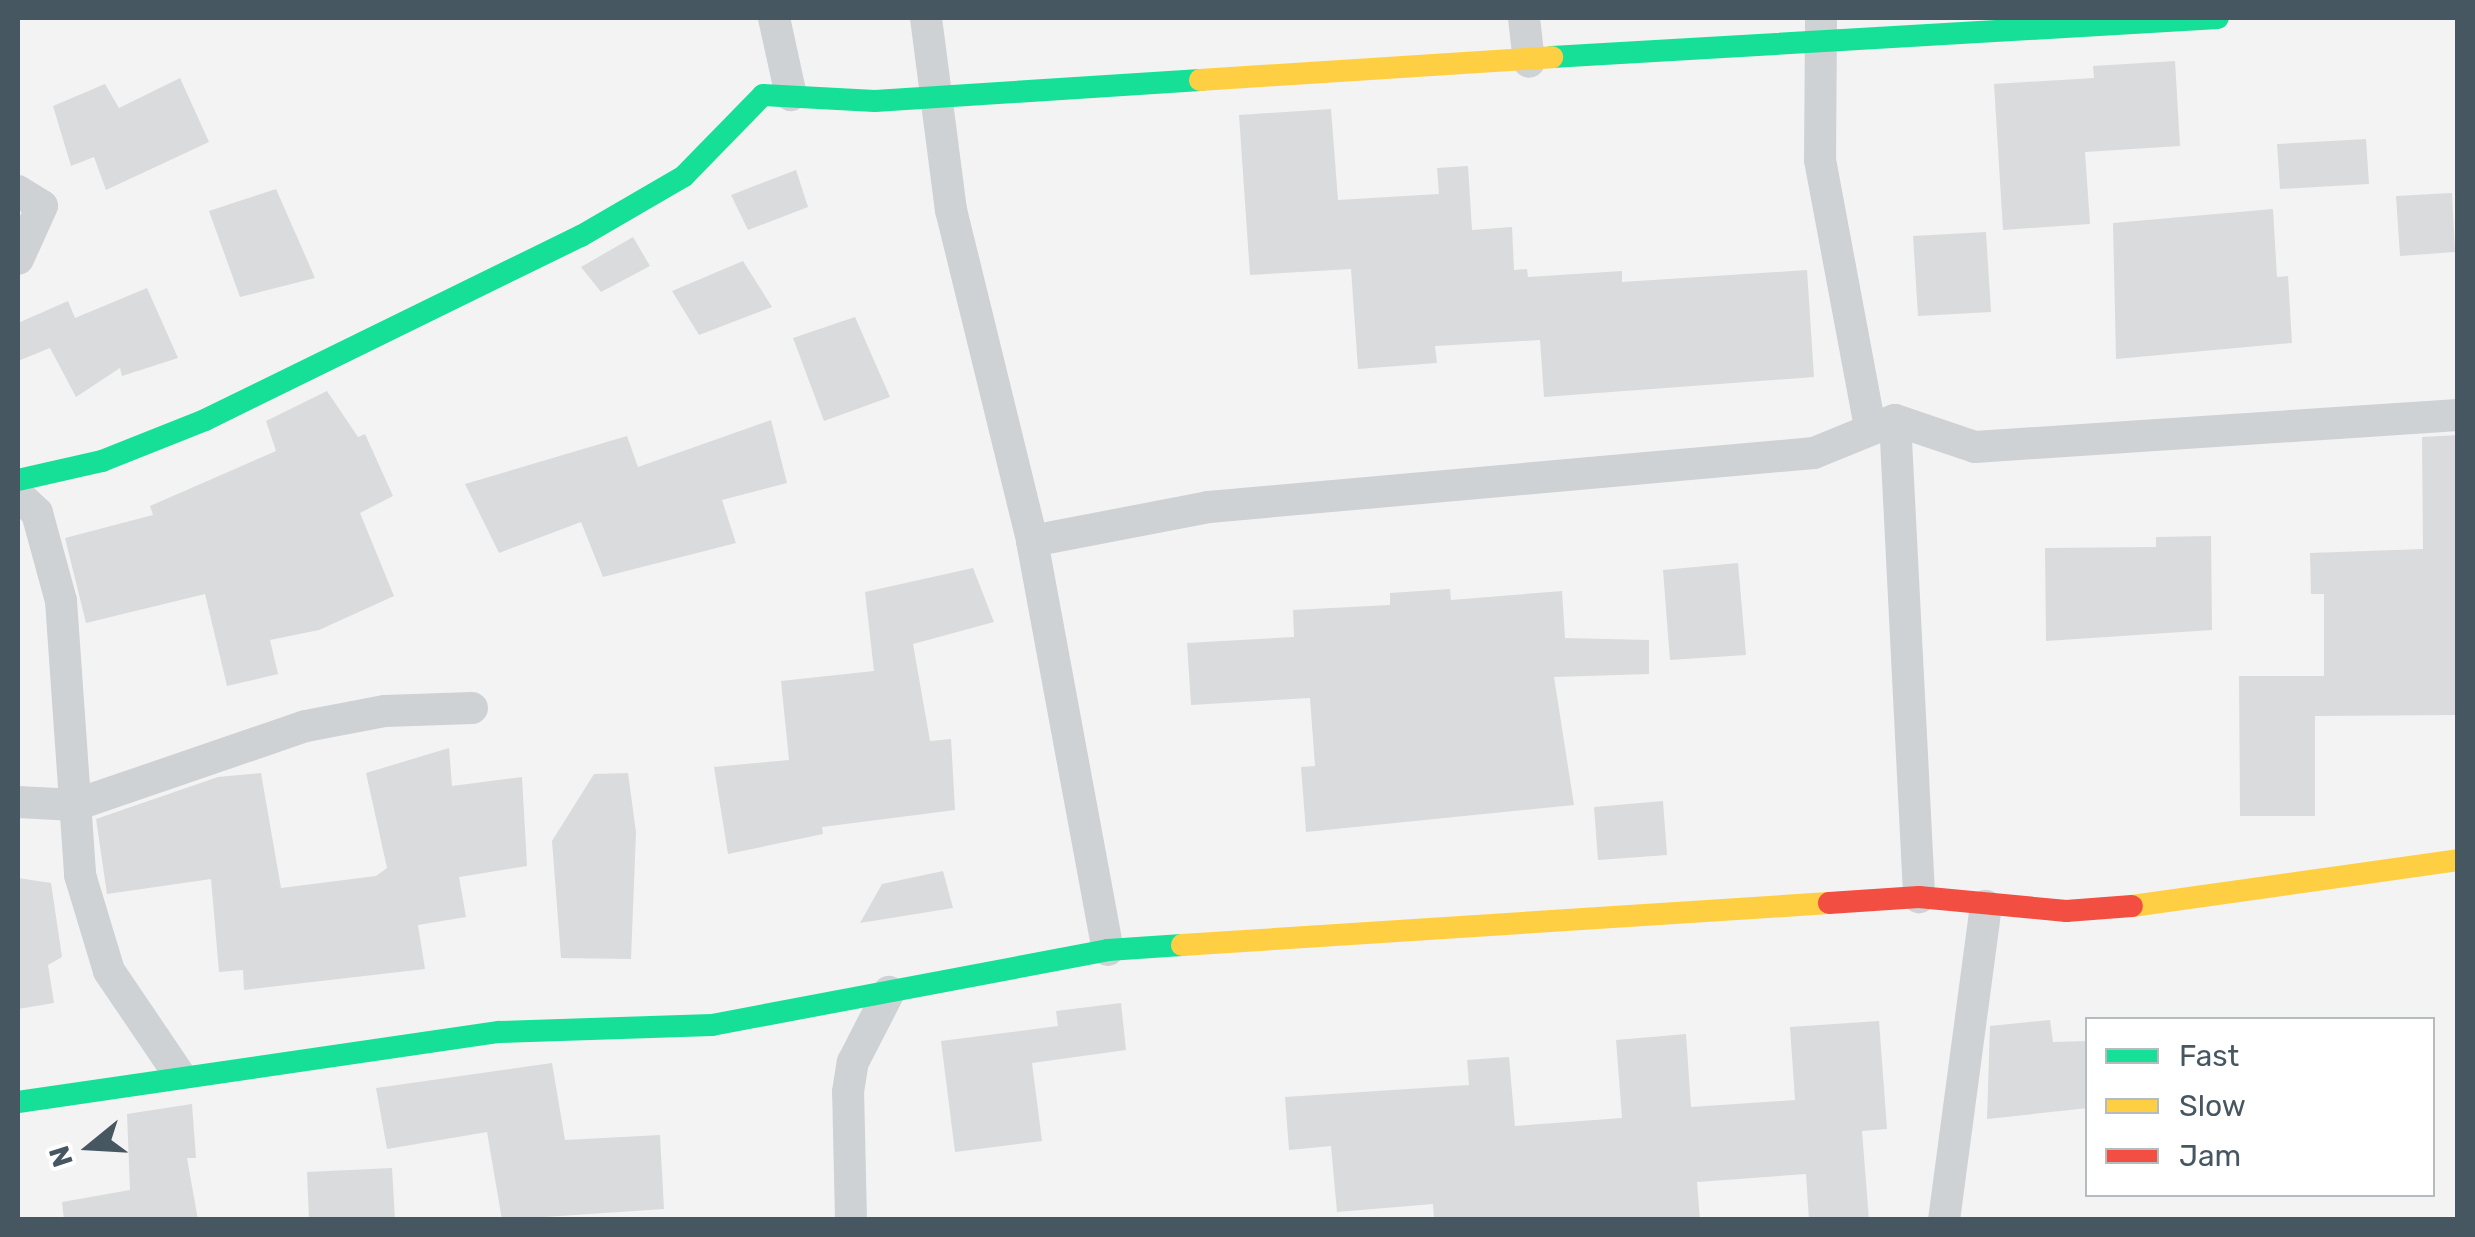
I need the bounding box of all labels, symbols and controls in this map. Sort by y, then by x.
legend [2085,1017,2435,1197]
text: Fast [2179,1038,2239,1074]
text: Slow [2179,1088,2246,1124]
north arrow [40,1097,140,1197]
text: Jam [2179,1138,2241,1174]
text: N [42,1142,80,1171]

